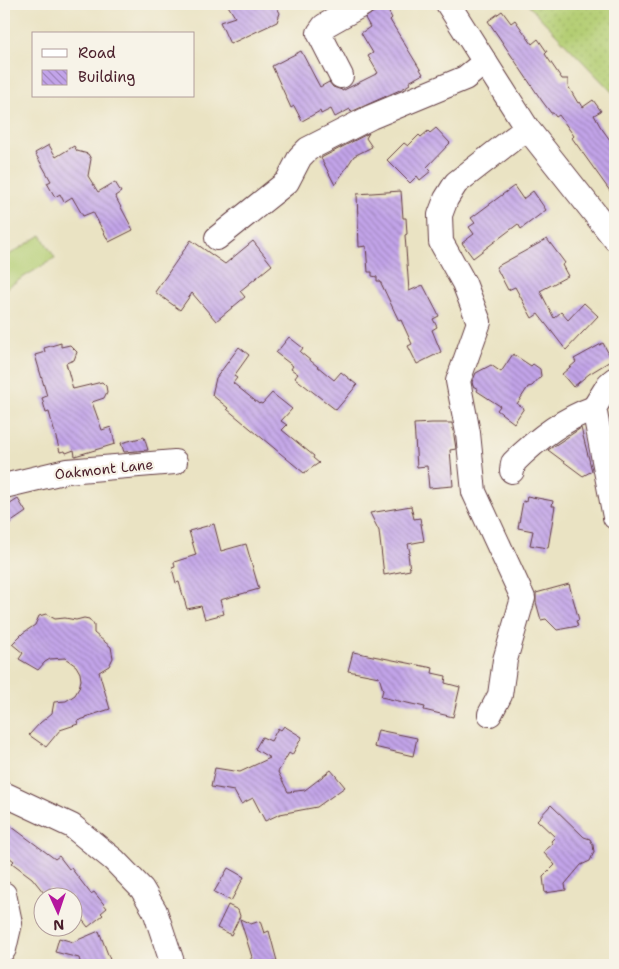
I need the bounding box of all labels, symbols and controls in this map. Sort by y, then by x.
legend [32,32,195,98]
text: Road [78,43,116,63]
text: Building [78,67,135,87]
street label: Oakmont Lane [54,455,154,483]
north arrow [32,886,82,936]
text: N [53,916,65,934]

